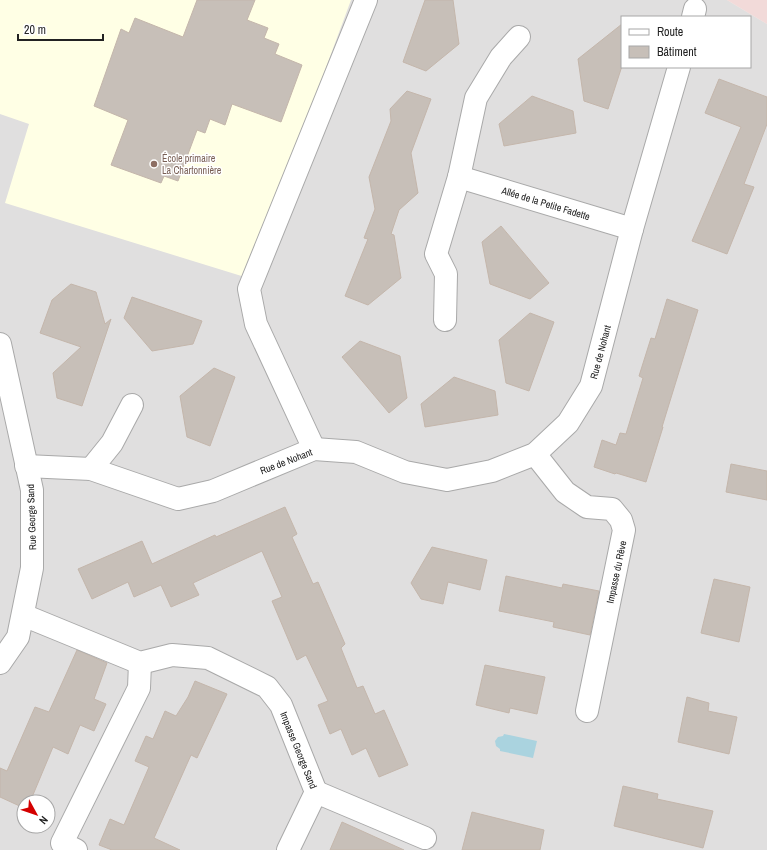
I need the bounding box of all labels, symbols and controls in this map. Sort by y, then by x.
scale bar [18,16,103,42]
legend [621,16,751,68]
text: 20 m [24,22,46,38]
text: Route [657,24,683,40]
text: Bâtiment [657,44,697,60]
place label: École primaire La Chartonnière [162,152,222,177]
marker: École primaire La Chartonnière [149,159,159,169]
street label: Allée de la Petite Fadette [499,184,592,223]
street label: Rue de Nohant [587,323,614,380]
street label: Rue de Nohant [258,445,315,477]
street label: Rue George Sand [24,484,39,550]
street label: Impasse du Rêve [603,539,630,605]
street label: Impasse George Sand [277,710,320,791]
north arrow [16,794,56,834]
text: N [36,813,51,827]

